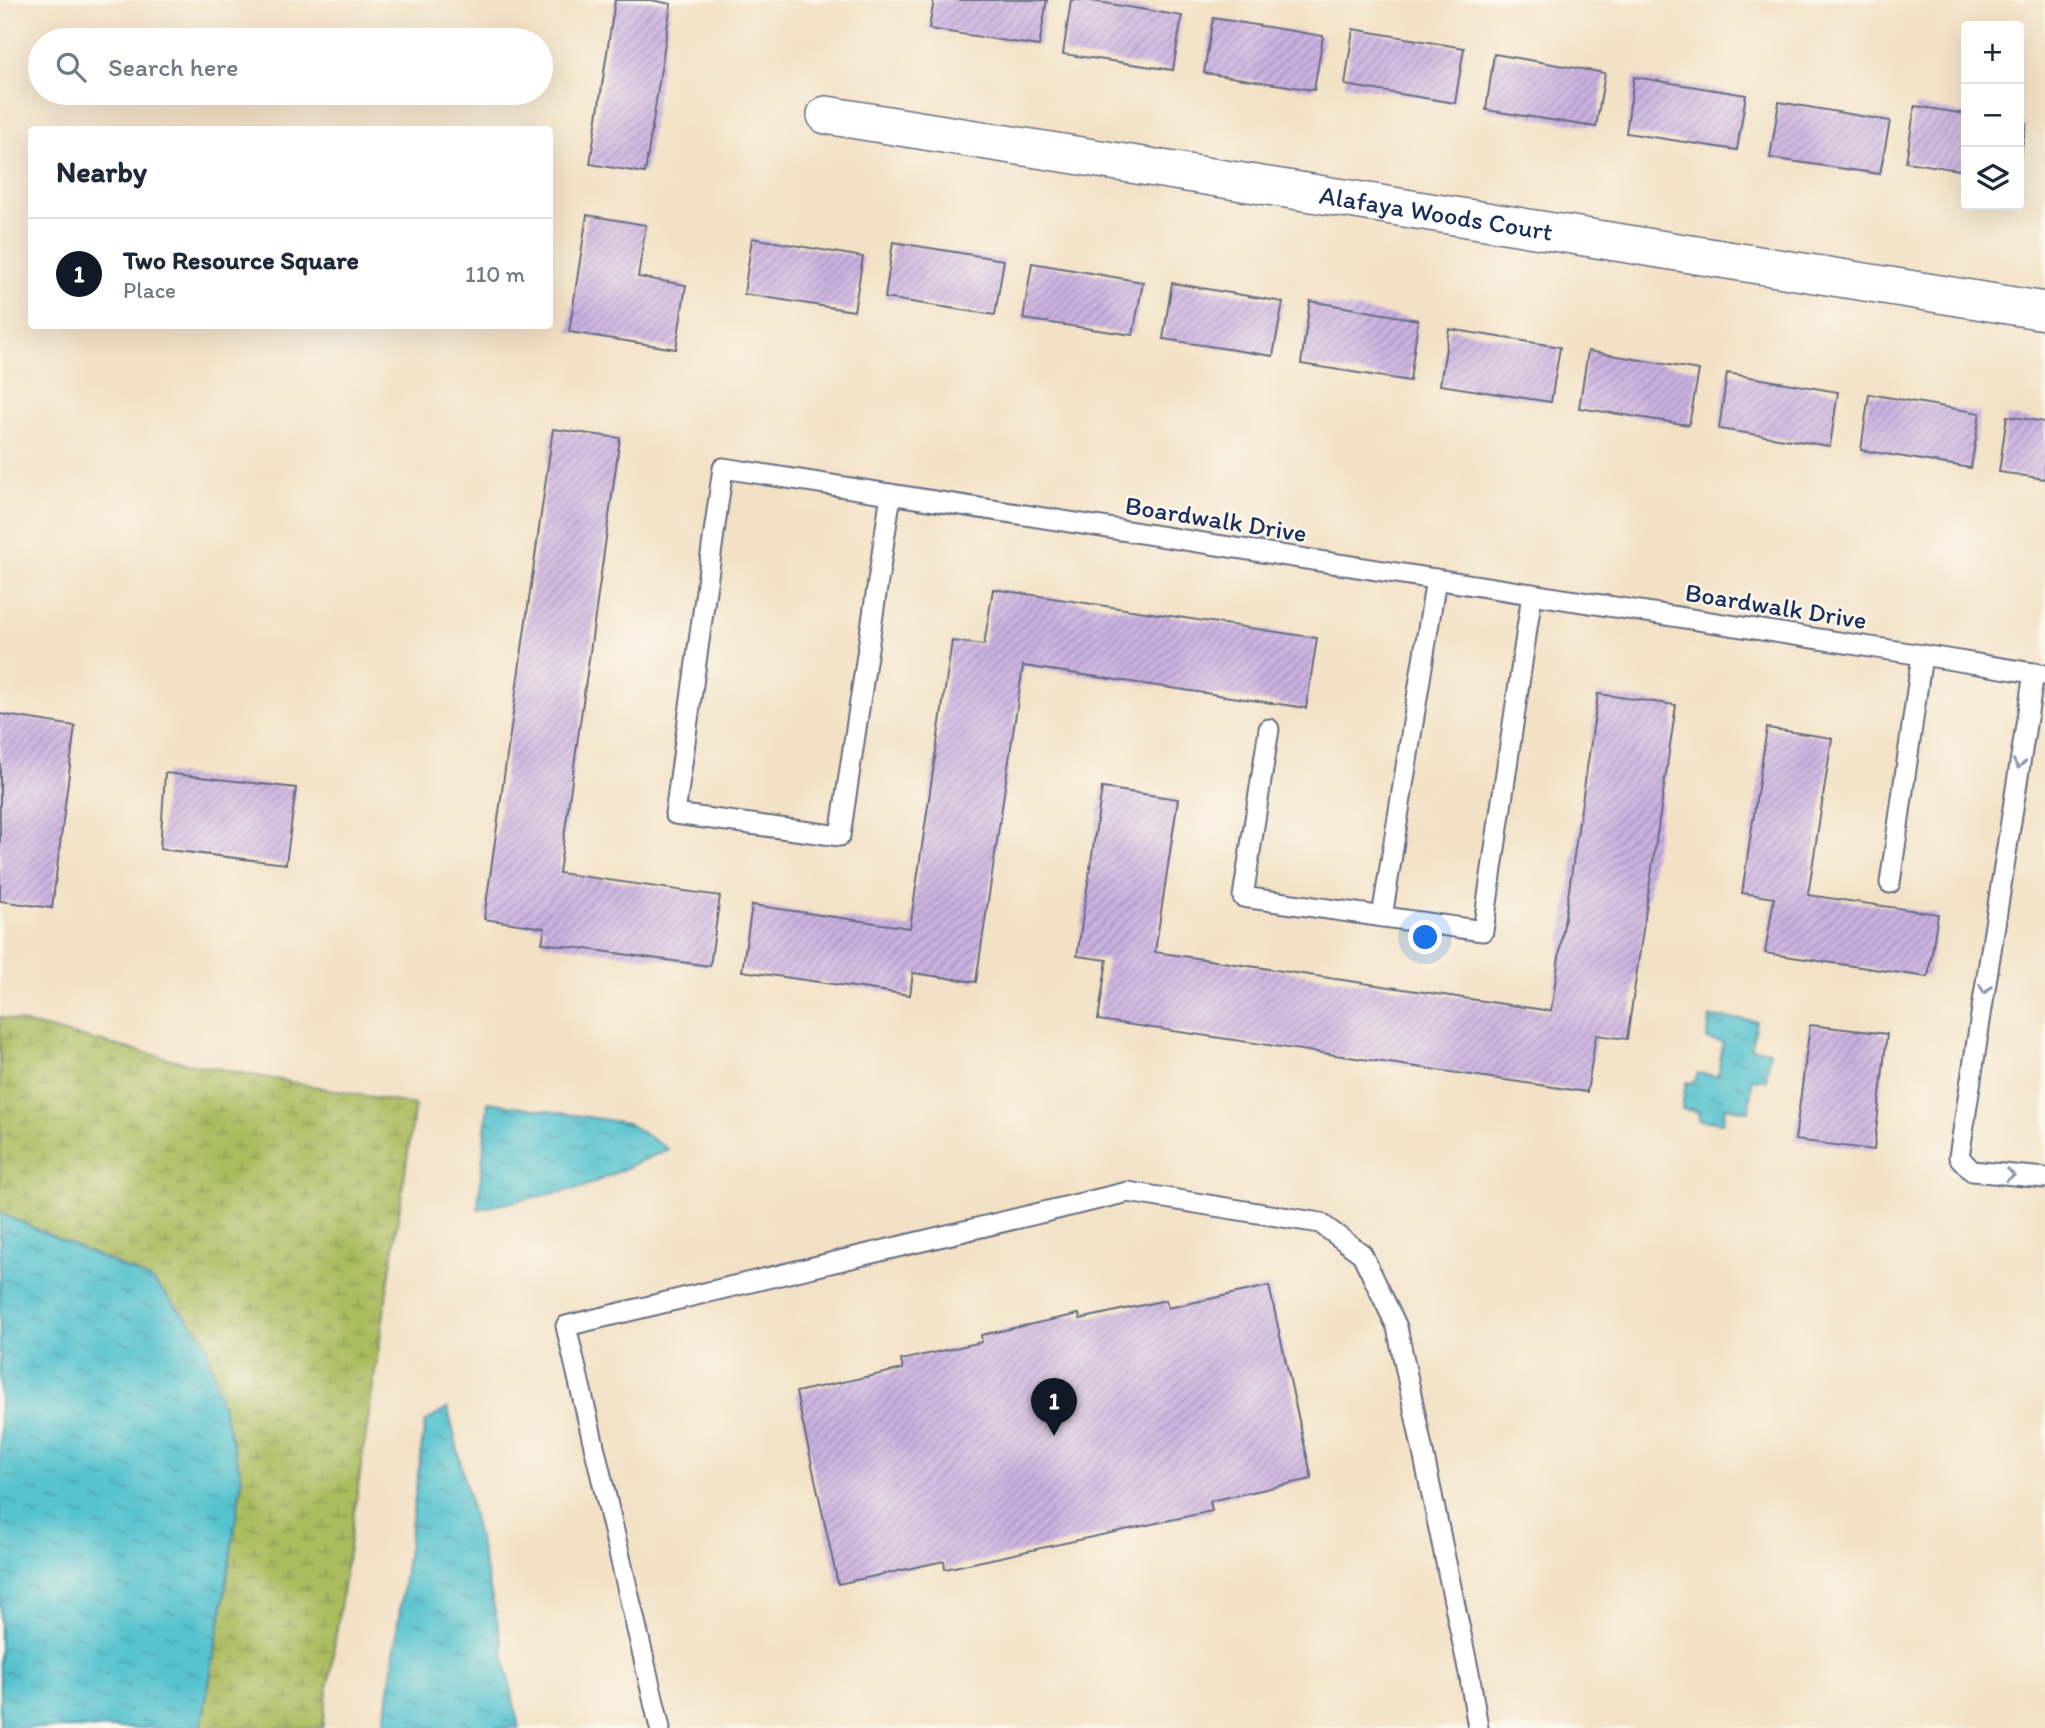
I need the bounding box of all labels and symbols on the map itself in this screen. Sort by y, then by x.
street label: Alafaya Woods Court [1317,179,1555,248]
street label: Boardwalk Drive [1123,489,1309,549]
street label: Boardwalk Drive [1683,576,1869,636]
one-way arrow [2012,758,2027,770]
your location [1408,920,1442,954]
one-way arrow [1978,983,1993,995]
one-way arrow [2005,1167,2016,1182]
pin: 1 [1031,1378,1077,1436]

